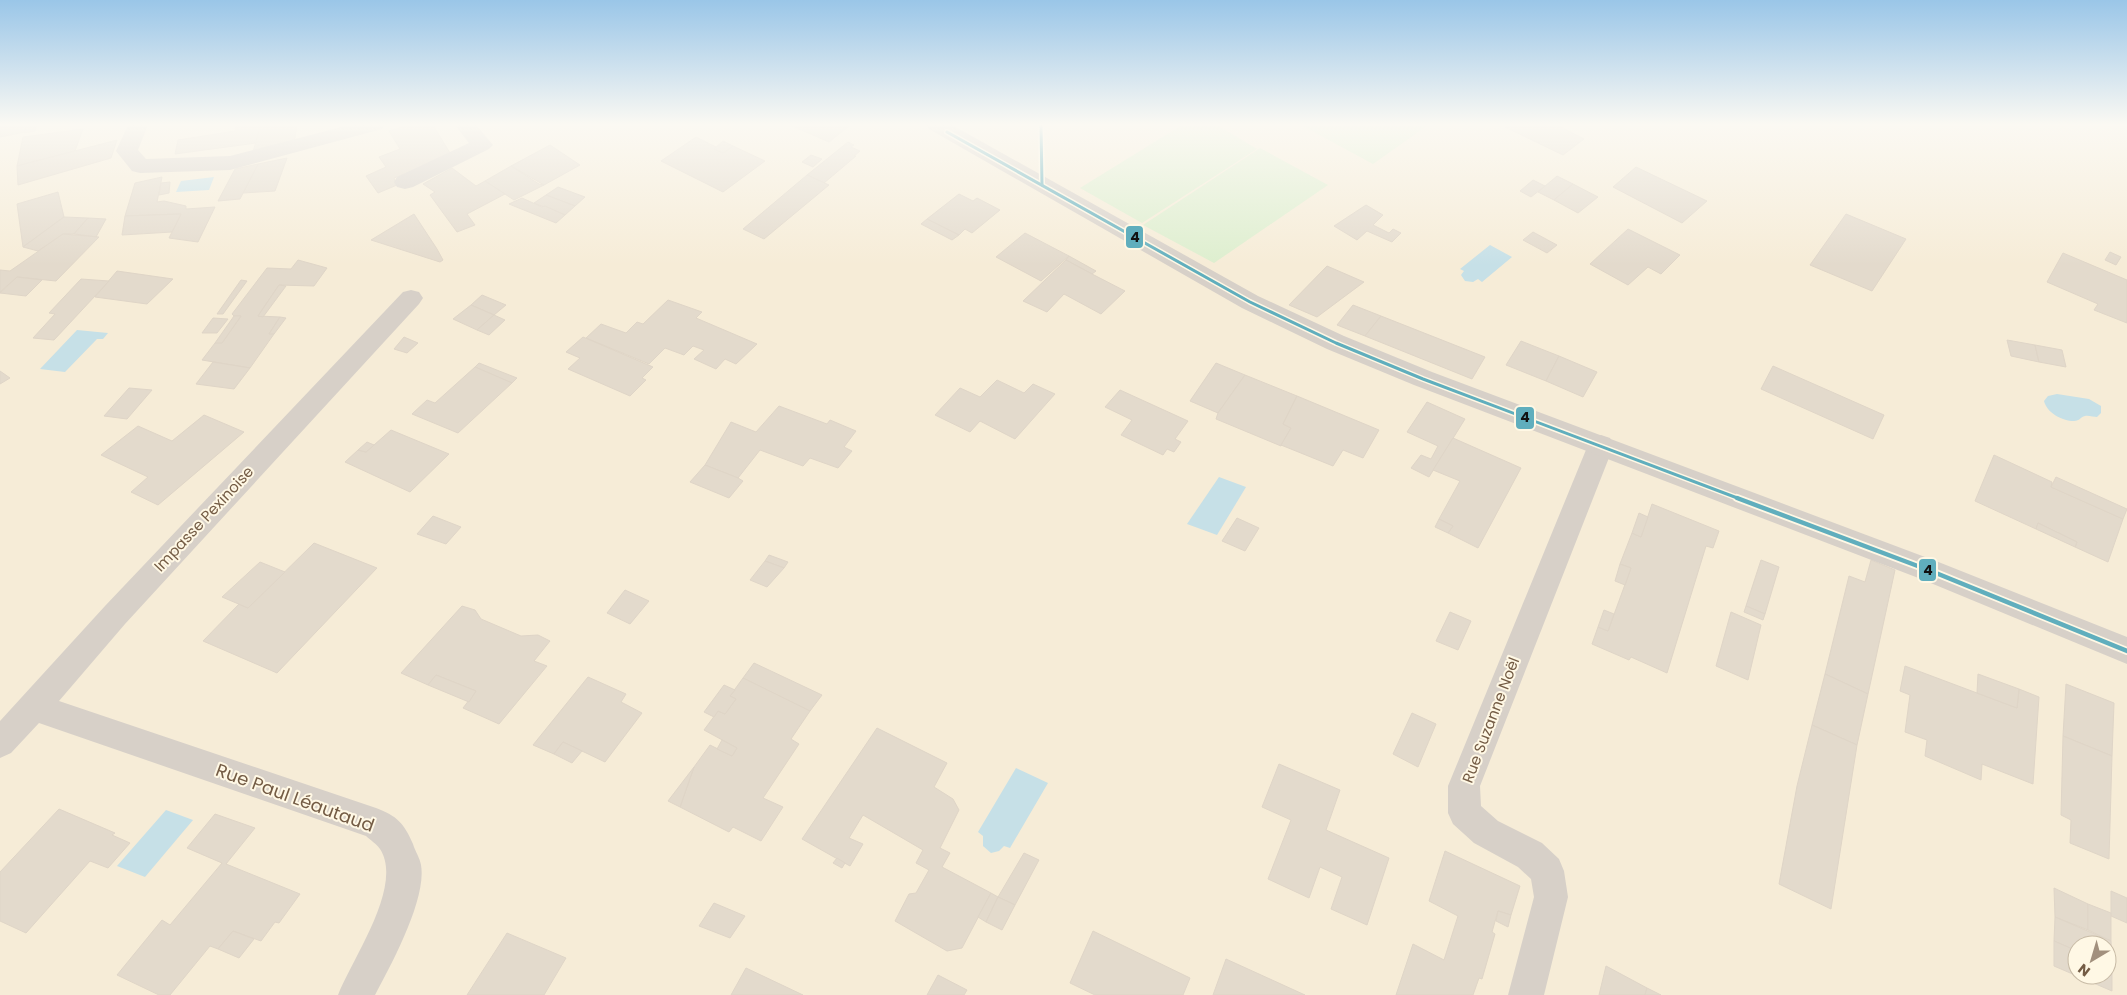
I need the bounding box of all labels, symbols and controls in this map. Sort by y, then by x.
line badge: 4 [1125,225,1144,249]
text: 4 [1130,227,1140,247]
line badge: 4 [1515,406,1535,430]
text: 4 [1520,407,1530,427]
street label: Impasse Pexinoise [149,461,258,576]
line badge: 4 [1918,558,1937,582]
text: 4 [1923,560,1933,580]
street label: Rue Suzanne Noël [1457,654,1524,786]
street label: Rue Paul Léautaud [213,757,378,838]
north arrow [2067,935,2117,985]
text: N [2074,959,2094,981]

